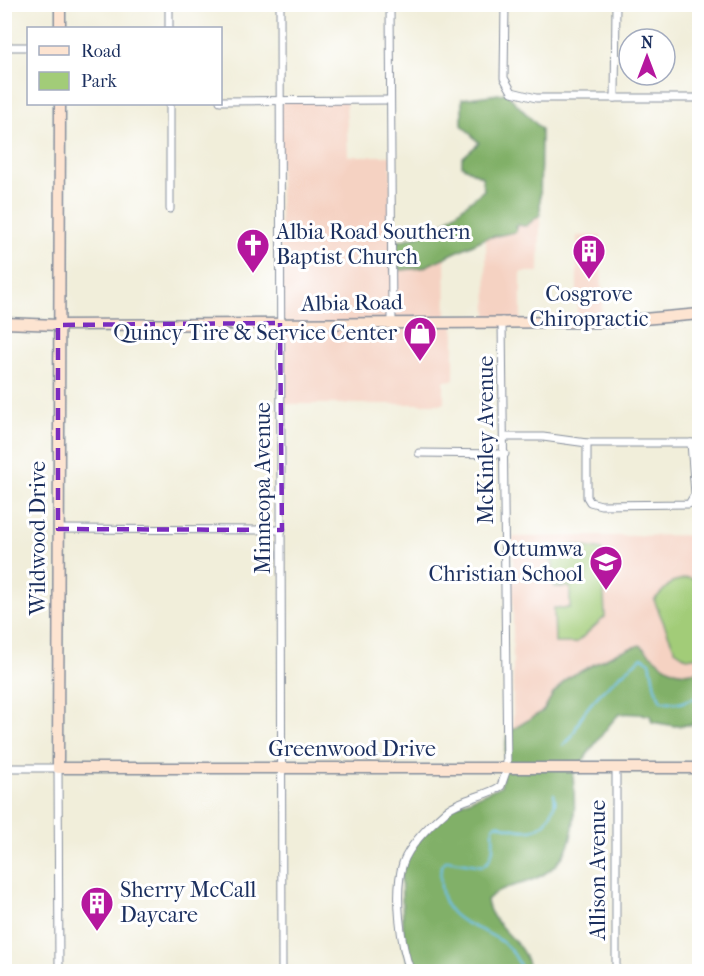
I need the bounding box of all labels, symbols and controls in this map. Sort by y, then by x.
legend [27,27,222,105]
north arrow [617,27,677,87]
text: N [641,33,654,52]
text: Road [81,41,121,62]
text: Park [81,71,118,92]
place label: Albia Road Southern Baptist Church [275,219,471,270]
church icon: Albia Road Southern Baptist Church [235,227,271,274]
building icon: Cosgrove Chiropractic [571,233,607,280]
place label: Cosgrove Chiropractic [530,281,649,332]
street label: Albia Road [300,289,404,317]
shop icon: Quincy Tire & Service Center [402,315,438,362]
place label: Quincy Tire & Service Center [113,320,398,346]
street label: McKinley Avenue [473,356,499,524]
street label: Minneopa Avenue [250,402,276,574]
street label: Wildwood Drive [25,461,51,616]
place label: Ottumwa Christian School [428,536,584,587]
school or university icon: Ottumwa Christian School [588,544,624,591]
street label: Greenwood Drive [268,736,436,762]
street label: Allison Avenue [585,800,611,941]
place label: Sherry McCall Daycare [120,877,256,928]
building icon: Sherry McCall Daycare [79,885,115,932]

